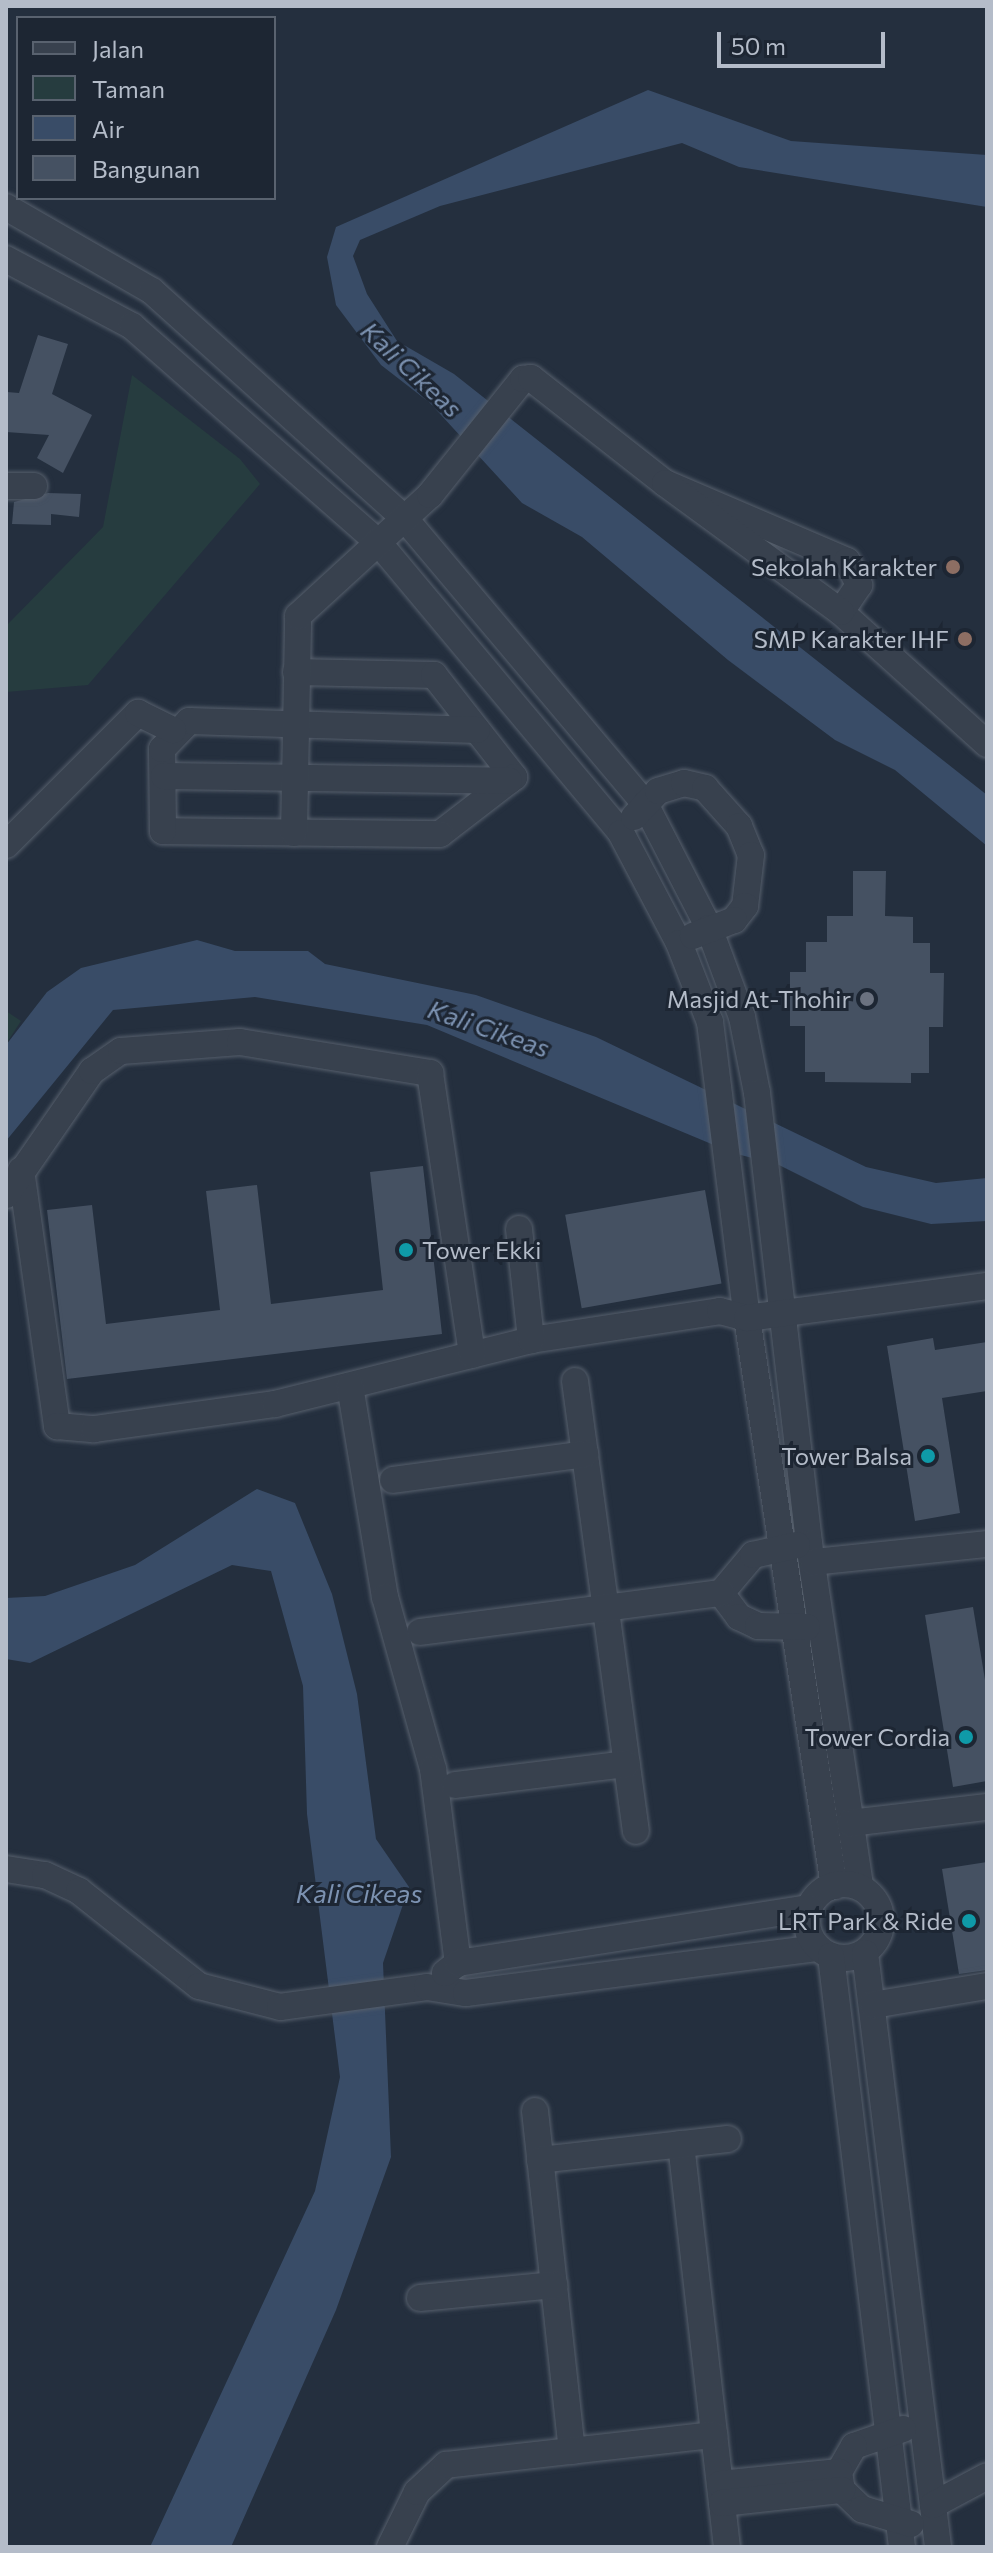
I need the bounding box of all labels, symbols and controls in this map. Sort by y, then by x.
legend [16,16,276,200]
scale bar [721,16,889,66]
text: 50 m [731,31,786,60]
text: Jalan [92,34,144,63]
text: Taman [92,74,165,103]
text: Air [92,114,124,143]
text: Bangunan [92,154,200,183]
water label: Kali Cikeas [355,314,469,424]
place label: Sekolah Karakter [751,553,937,581]
marker: Sekolah Karakter [944,558,962,576]
place label: SMP Karakter IHF [754,625,949,653]
marker: SMP Karakter IHF [956,630,974,648]
place label: Masjid At-Thohir [667,985,851,1013]
marker: Masjid At-Thohir [858,990,876,1008]
water label: Kali Cikeas [424,993,554,1063]
place label: Tower Ekki [422,1236,542,1264]
marker: Tower Ekki [397,1241,415,1259]
place label: Tower Balsa [781,1442,912,1470]
marker: Tower Balsa [919,1447,937,1465]
place label: Tower Cordia [804,1723,950,1751]
marker: Tower Cordia [957,1728,975,1746]
water label: Kali Cikeas [296,1877,422,1909]
place label: LRT Park & Ride [778,1907,953,1935]
marker: LRT Park & Ride [960,1912,978,1930]

